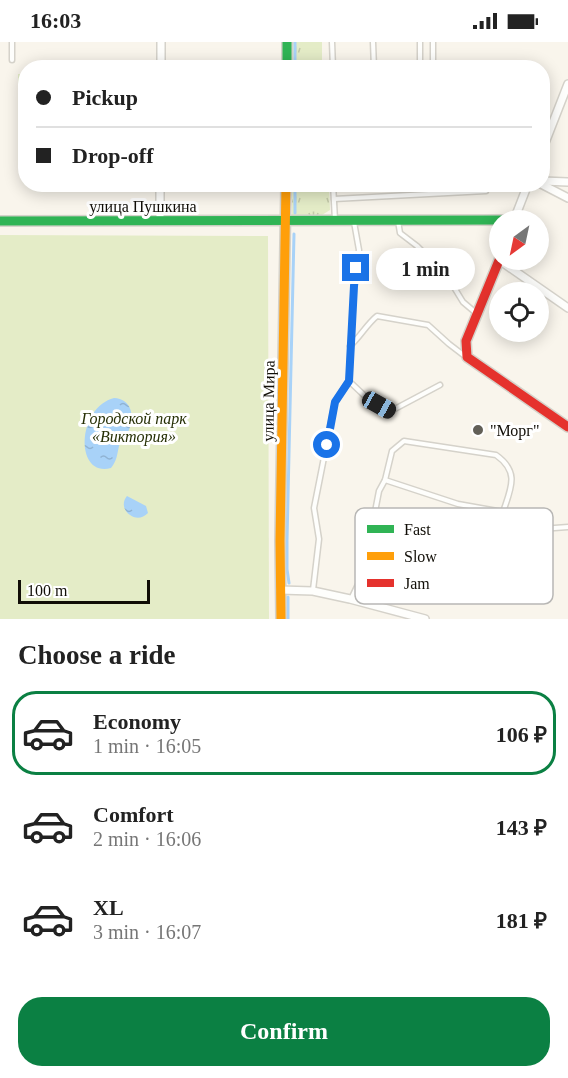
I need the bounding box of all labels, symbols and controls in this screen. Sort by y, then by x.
text: 16:03 [30,8,81,33]
text: Pickup [72,85,138,110]
text: Drop-off [72,143,153,168]
street label: улица Пушкина [89,198,197,216]
north arrow [489,210,549,270]
map controls [489,210,549,342]
callout: 1 min [377,247,476,289]
route end [342,254,369,281]
text: 1 min [401,258,450,280]
button: locate [489,282,549,342]
street label: улица Мира [259,360,279,442]
car [359,388,399,422]
park label: Городской парк «Виктория» [80,410,187,446]
place label: "Морг" [490,422,539,440]
marker: "Морг" [471,423,485,437]
route start [313,431,340,458]
legend [355,508,553,604]
text: Fast [404,521,431,538]
text: Slow [404,548,437,565]
text: Jam [404,575,430,592]
scale bar [18,577,150,604]
text: 100 m [27,582,67,599]
text: Choose a ride [18,640,176,670]
icon: car [21,706,75,760]
text: Economy [93,709,181,734]
text: 106 ₽ [496,722,547,747]
text: 1 min · 16:05 [93,735,201,757]
icon: car [21,799,75,853]
text: Comfort [93,802,174,827]
text: 143 ₽ [496,815,547,840]
text: 2 min · 16:06 [93,828,201,850]
icon: car [21,892,75,946]
text: XL [93,895,124,920]
text: 181 ₽ [496,908,547,933]
text: 3 min · 16:07 [93,921,201,943]
button: Confirm [18,997,550,1066]

